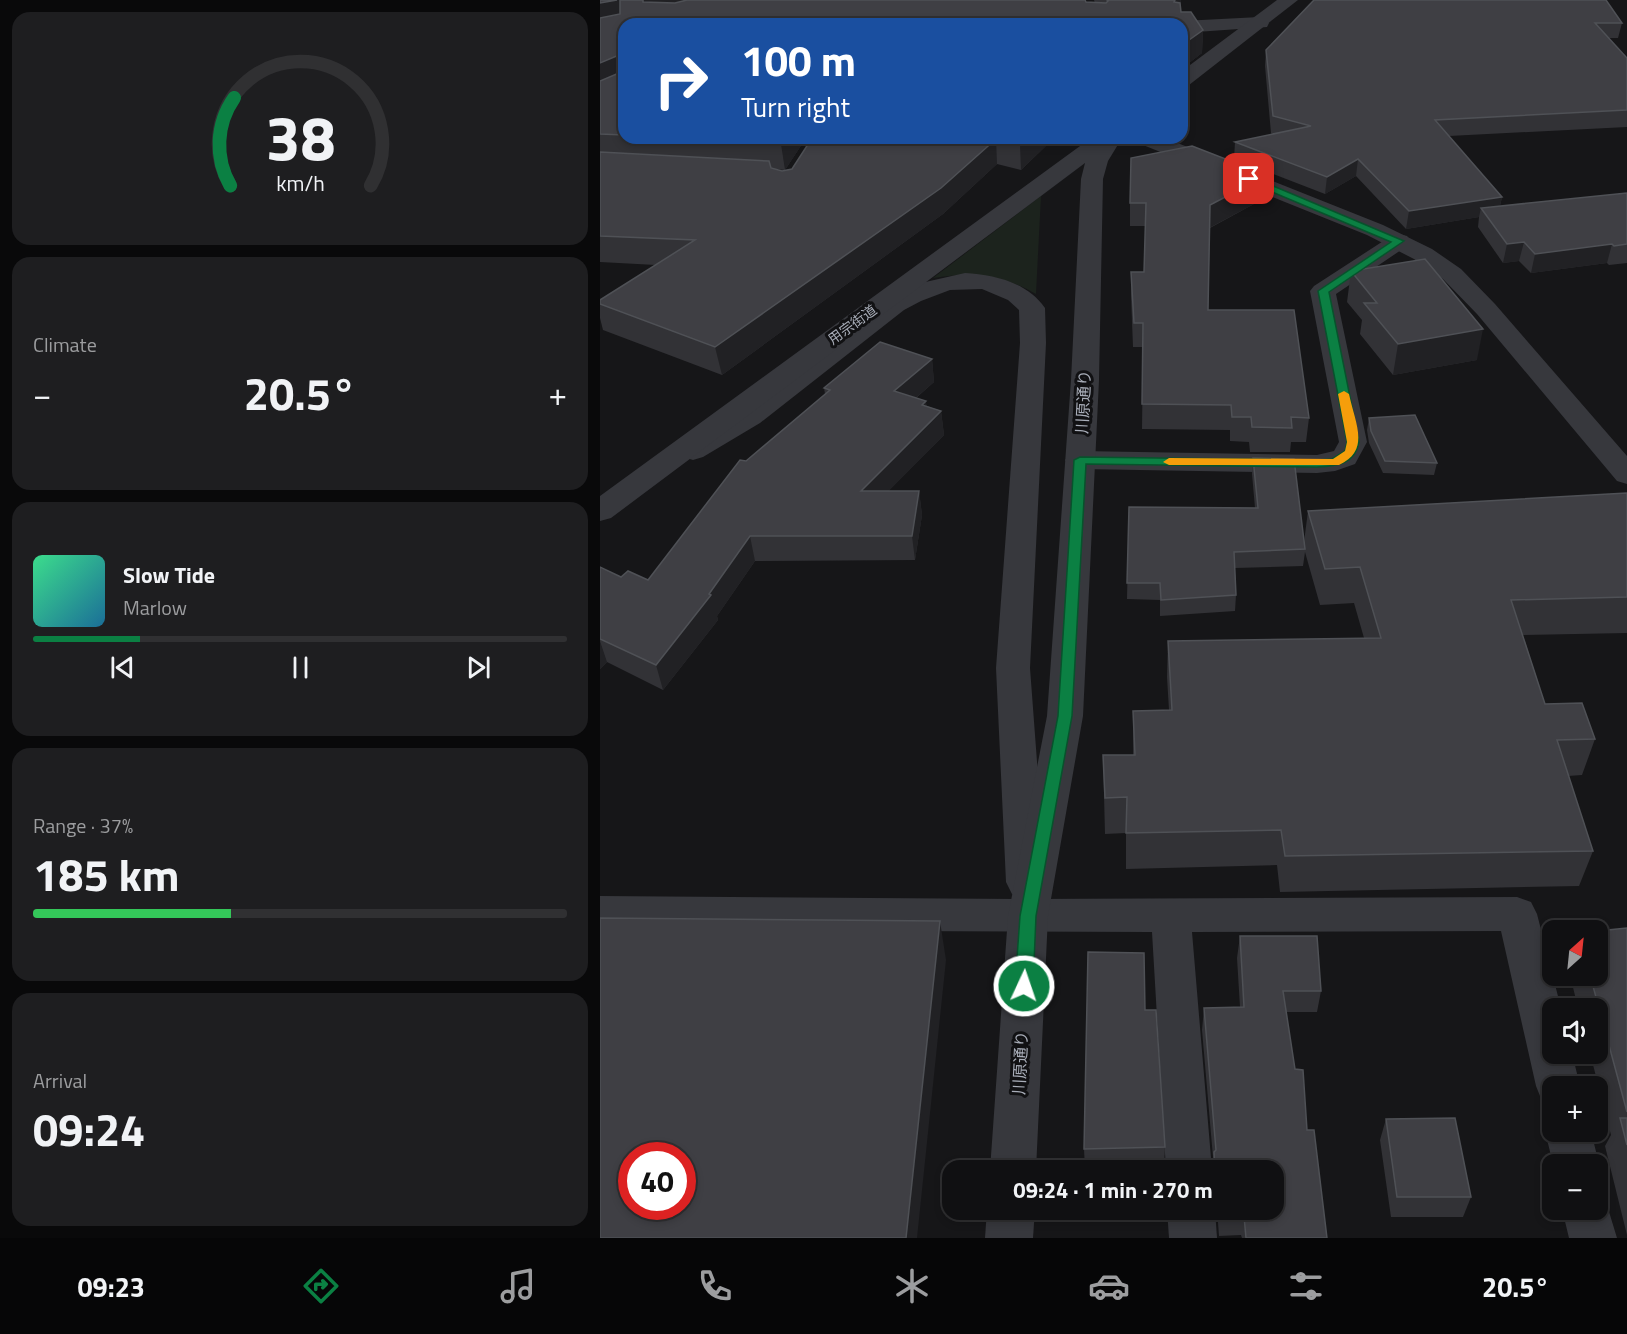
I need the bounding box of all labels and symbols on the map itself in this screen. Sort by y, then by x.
pin [1223,153,1274,204]
street label: 用宗街道 [823,299,881,349]
street label: 川原通り [1069,369,1097,435]
north arrow [1542,920,1608,986]
position arrow [992,954,1056,1018]
street label: 川原通り [1006,1030,1034,1096]
speed limit sign: 40 [618,1142,696,1220]

